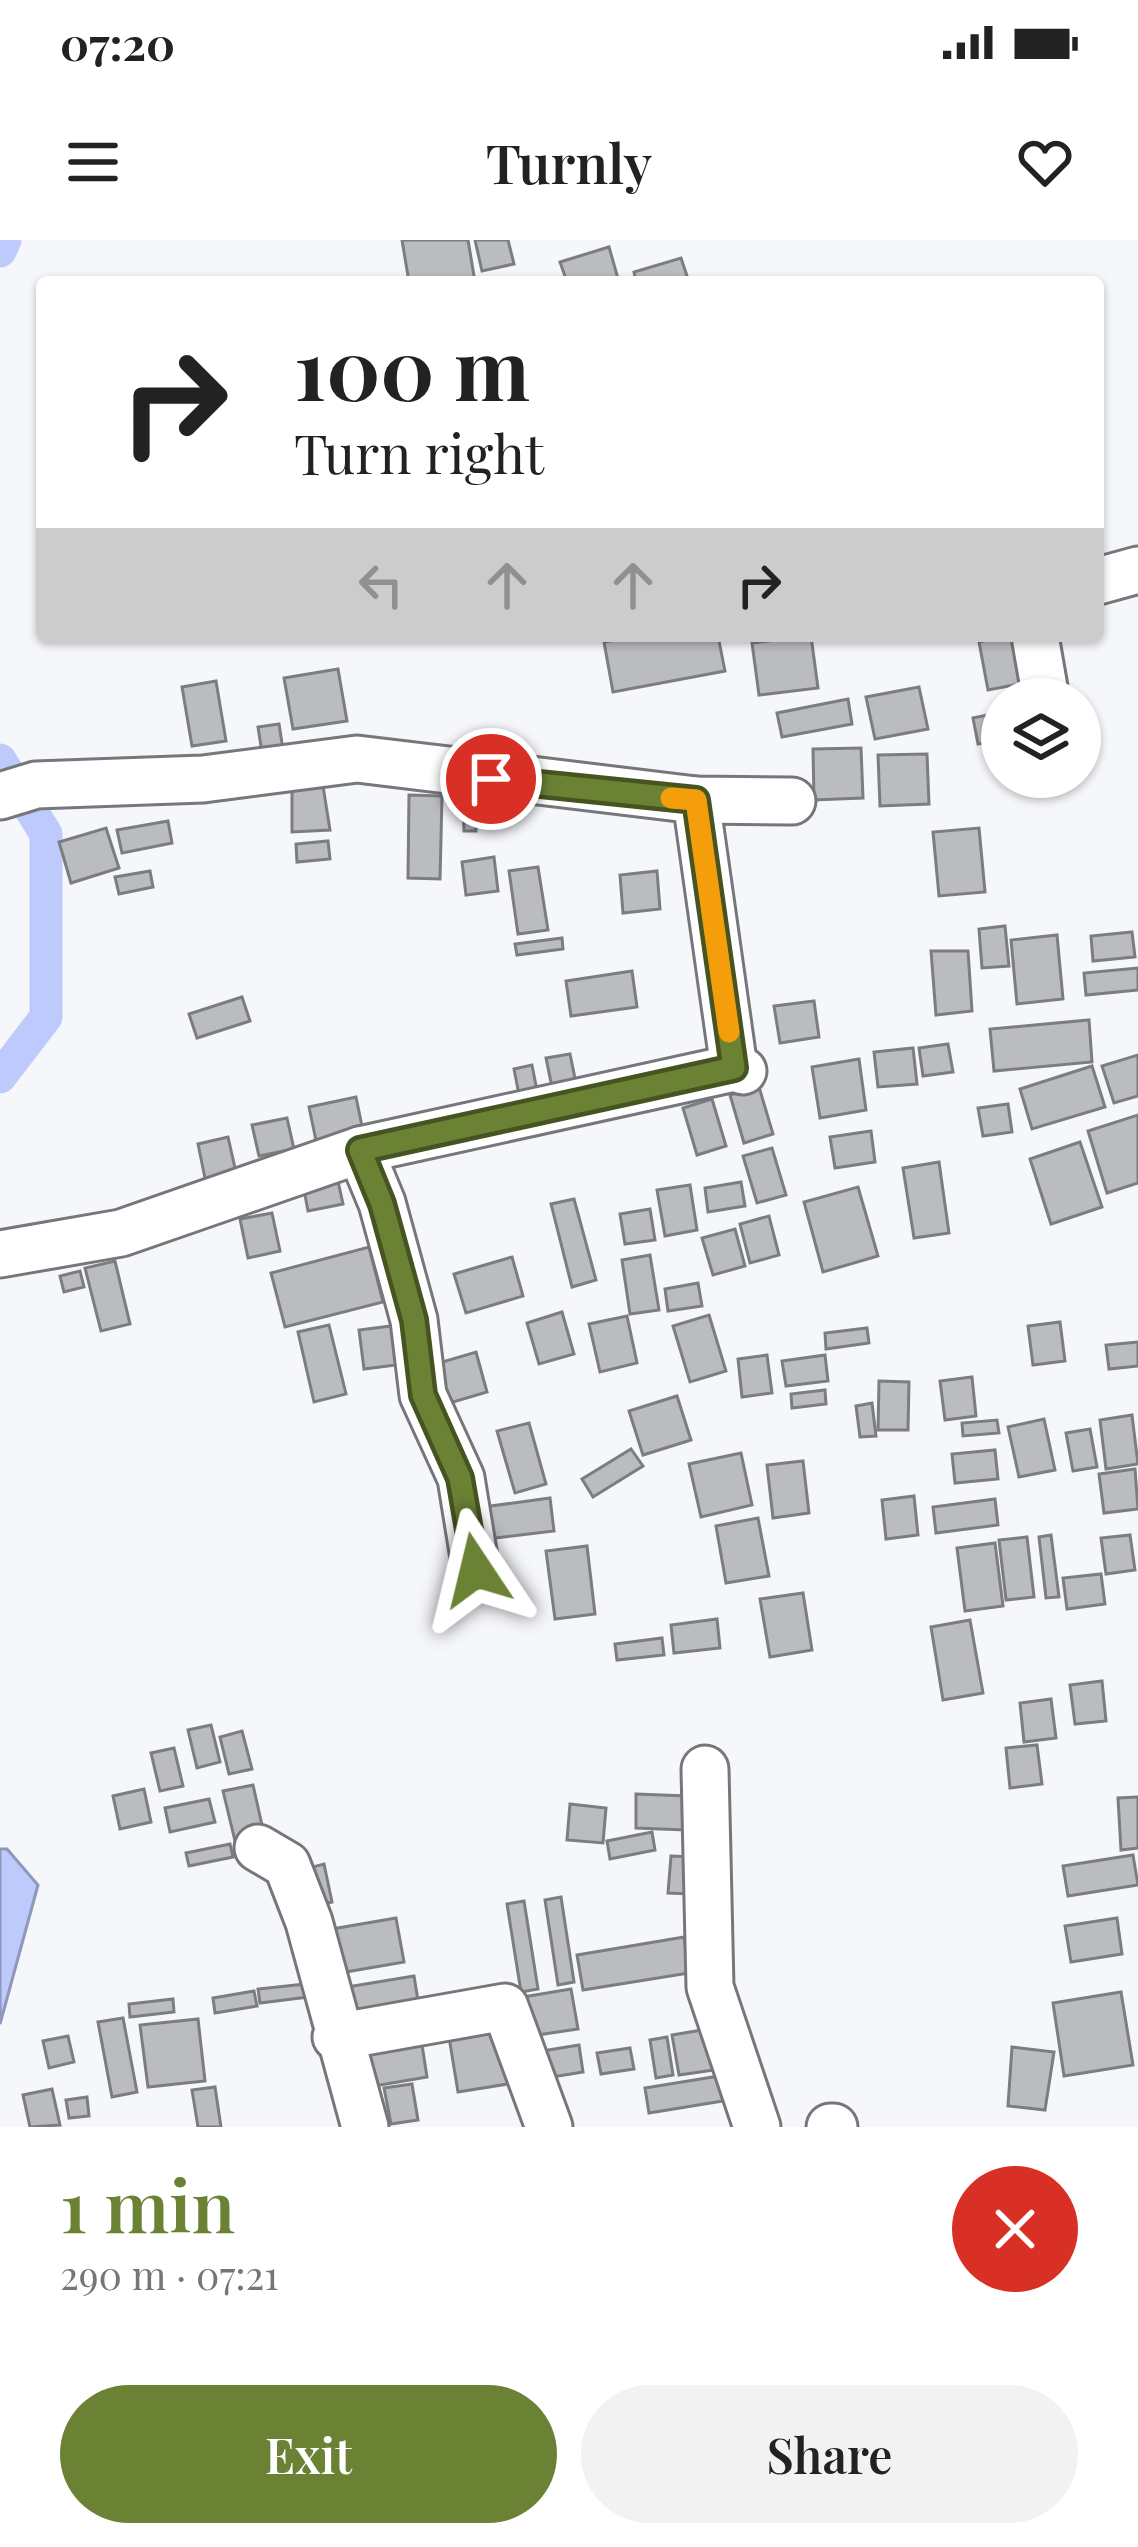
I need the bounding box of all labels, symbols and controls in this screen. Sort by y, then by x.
text: 07:20 [60,12,175,72]
text: Turnly [486,126,652,198]
icon: menu [60,129,126,195]
icon: heart [1012,129,1078,195]
text: 100 m [294,310,530,422]
icon: right [96,324,252,480]
text: Turn right [294,417,544,489]
icon: left [348,552,414,618]
icon: ahead [474,552,540,618]
icon: ahead [600,552,666,618]
icon: right [726,552,792,618]
map controls [981,678,1101,798]
button: layers [981,678,1101,798]
pin [440,728,542,830]
icon: arrive [458,746,524,812]
position arrow [413,1507,539,1633]
text: 1 min [60,2155,235,2251]
button: close [952,2166,1078,2292]
text: 290 m · 07:21 [60,2248,279,2300]
button: Exit [60,2385,557,2523]
button: Share [581,2385,1078,2523]

